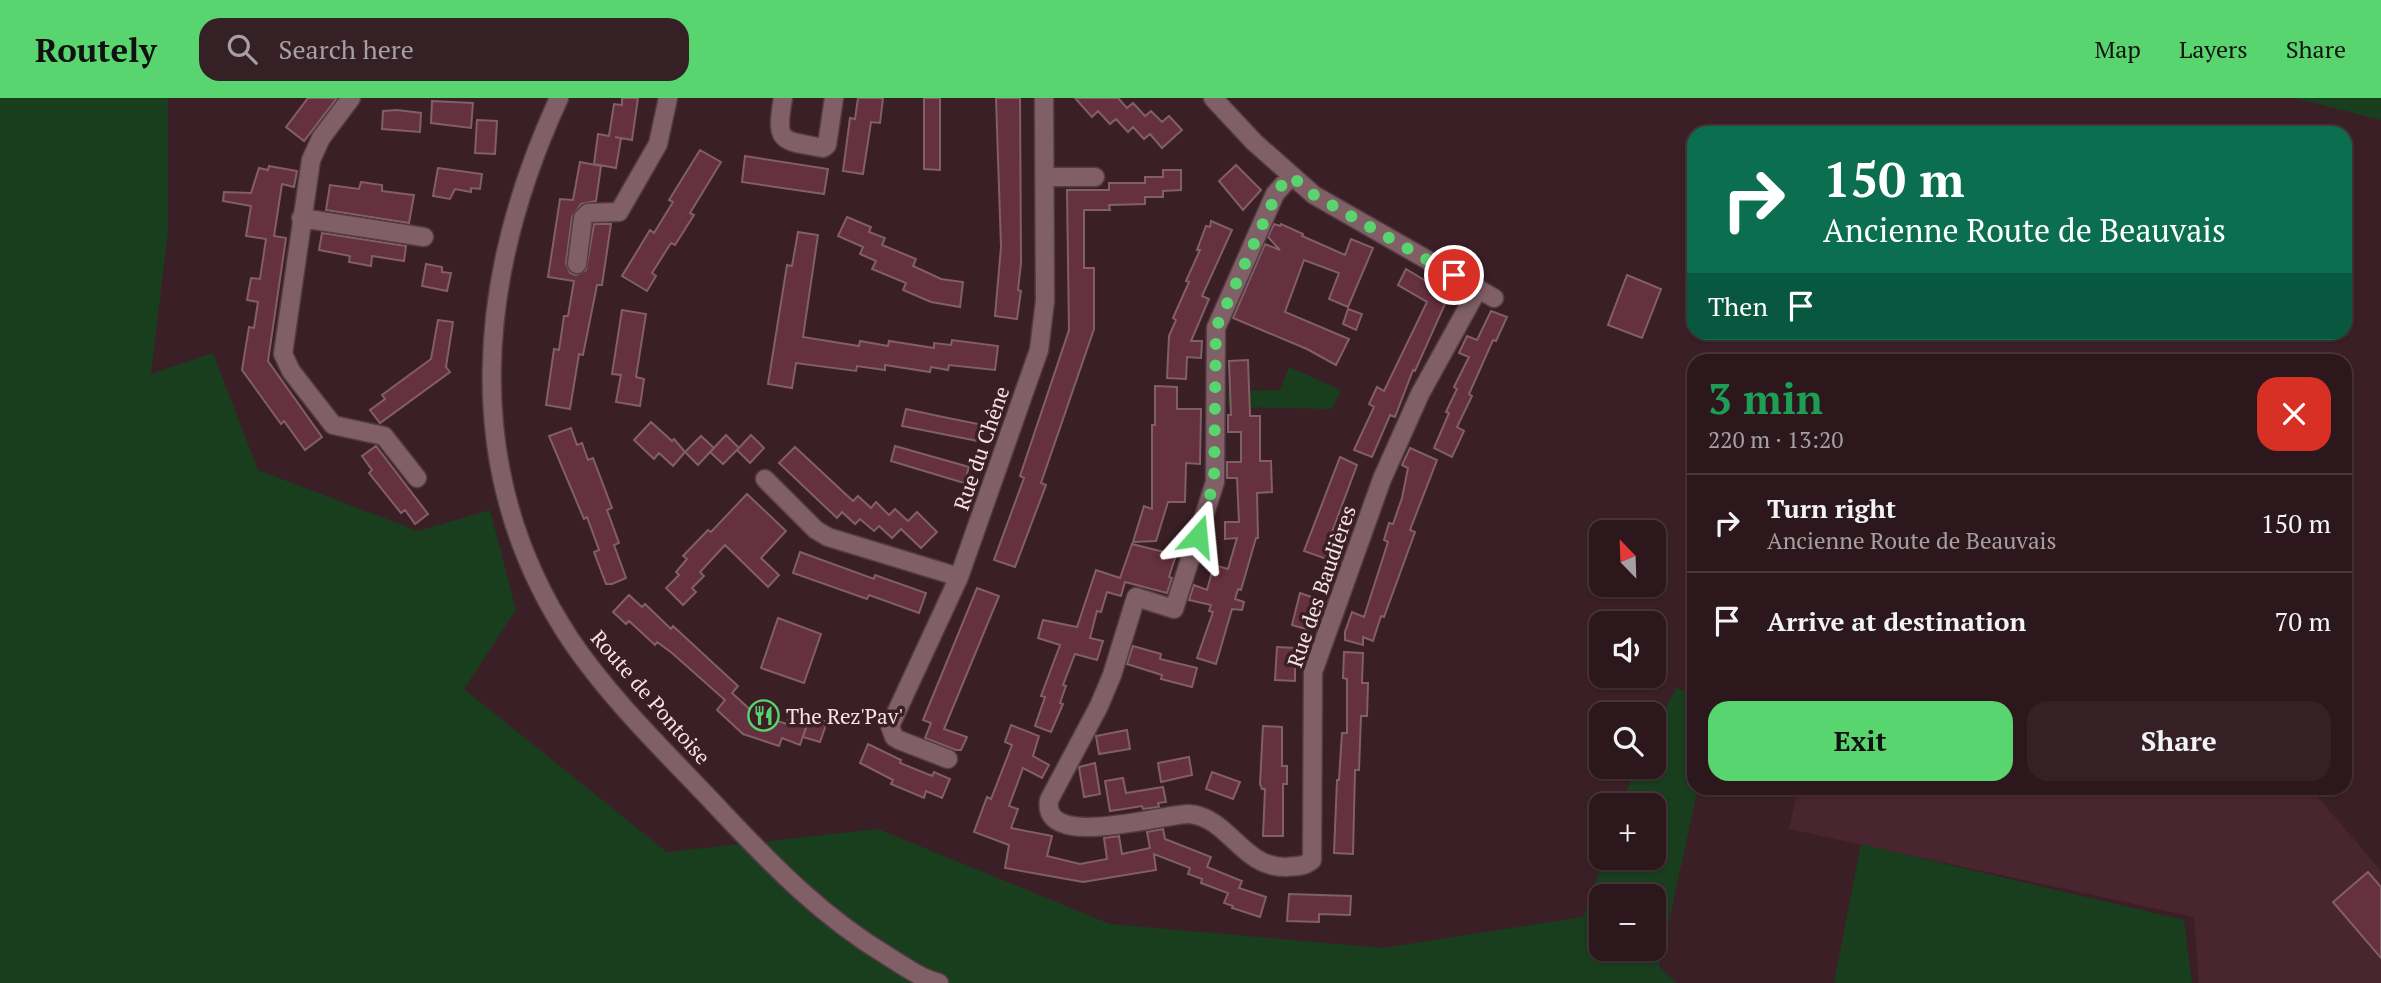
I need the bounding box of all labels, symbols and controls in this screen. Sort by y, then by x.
search box [199,18,689,81]
text: Routely [35,28,157,71]
icon: search [223,30,261,68]
text: Search here [279,32,414,66]
text: Map [2094,33,2141,65]
text: Layers [2179,33,2248,65]
text: Share [2286,33,2346,65]
text: 150 m [1823,146,1965,211]
icon: right [1708,154,1799,245]
text: Ancienne Route de Beauvais [1823,209,2226,251]
pin [1424,245,1484,305]
icon: arrive [1435,256,1473,294]
icon: arrive [1782,287,1820,325]
text: Then [1708,289,1768,323]
text: 3 min [1708,370,1823,426]
button: close [2257,377,2331,451]
street label: Rue du Chêne [947,382,1015,514]
text: 220 m · 13:20 [1708,424,1843,455]
text: Turn right [1767,491,1896,525]
position arrow [1161,499,1235,573]
street label: Rue des Baudières [1280,501,1362,671]
icon: right [1708,504,1746,542]
text: 150 m [2261,506,2331,540]
north arrow [1589,520,1666,597]
map controls [1589,520,1666,961]
text: Ancienne Route de Beauvais [1767,525,2057,556]
icon: arrive [1708,602,1746,640]
text: Arrive at destination [1767,604,2026,638]
text: 70 m [2275,604,2331,638]
button: sound [1589,611,1666,688]
street label: Route de Pontoise [585,624,717,770]
restaurant icon: The Rez'Pav' [746,699,780,733]
button: Exit [1708,701,2013,781]
button: Share [2027,701,2331,781]
place label: The Rez'Pav' [786,702,903,730]
button: search [1589,702,1666,779]
button: + [1589,793,1666,870]
button: − [1589,884,1666,961]

